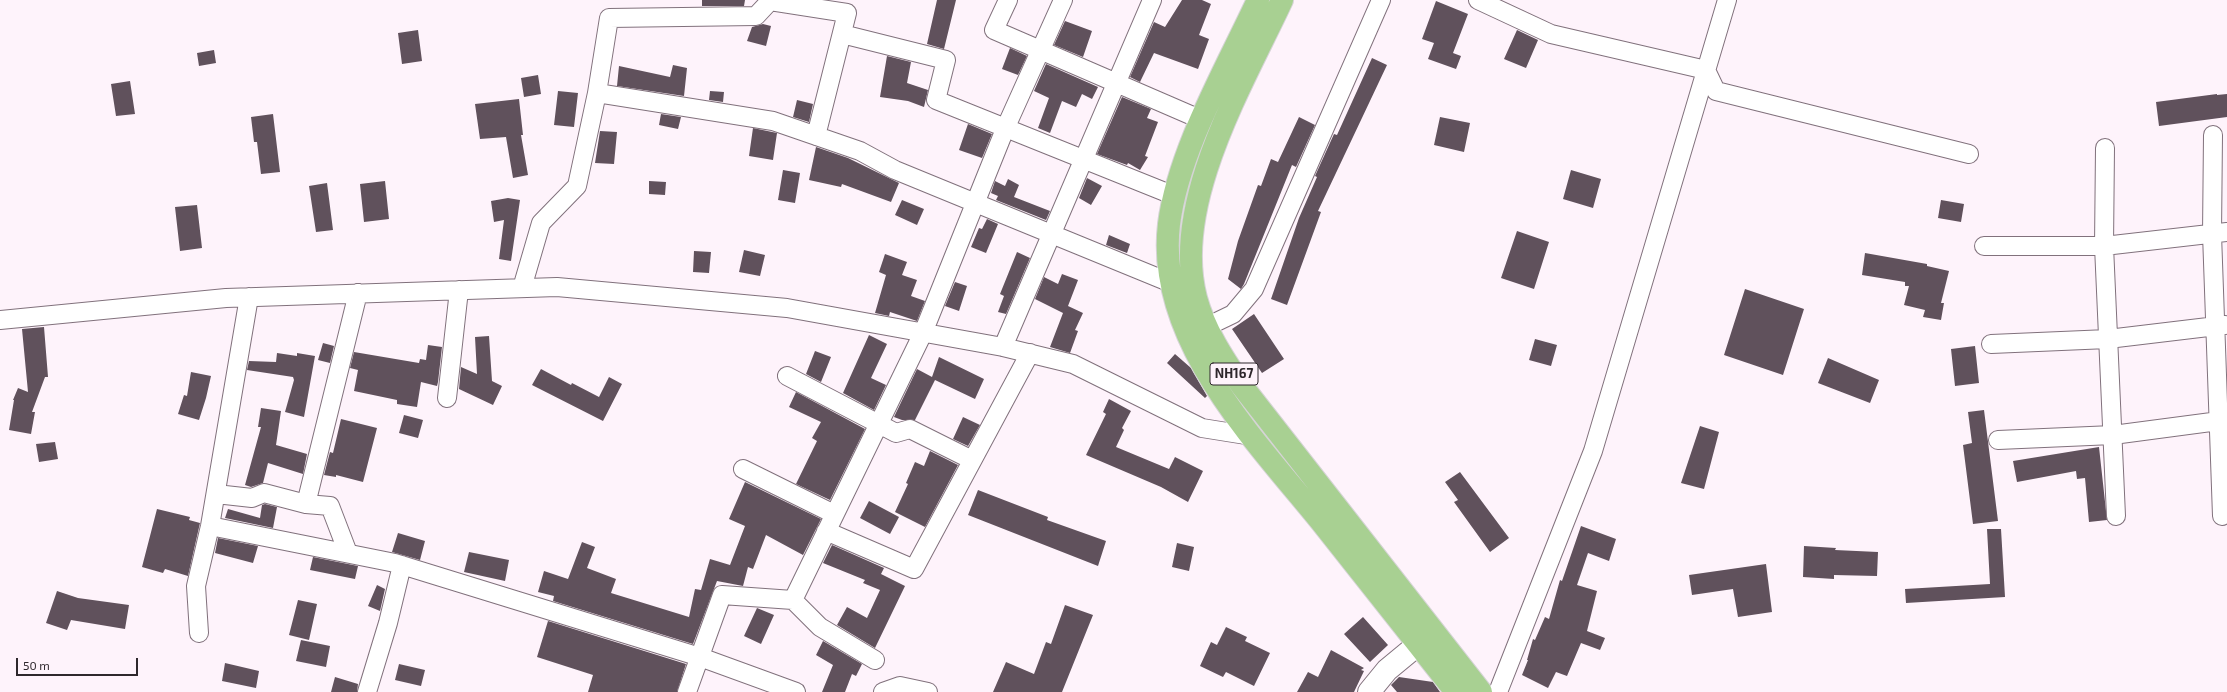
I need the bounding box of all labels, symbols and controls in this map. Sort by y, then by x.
road number: NH167 [1210,363,1258,385]
scale bar [18,650,140,676]
text: 50 m [23,658,50,672]

